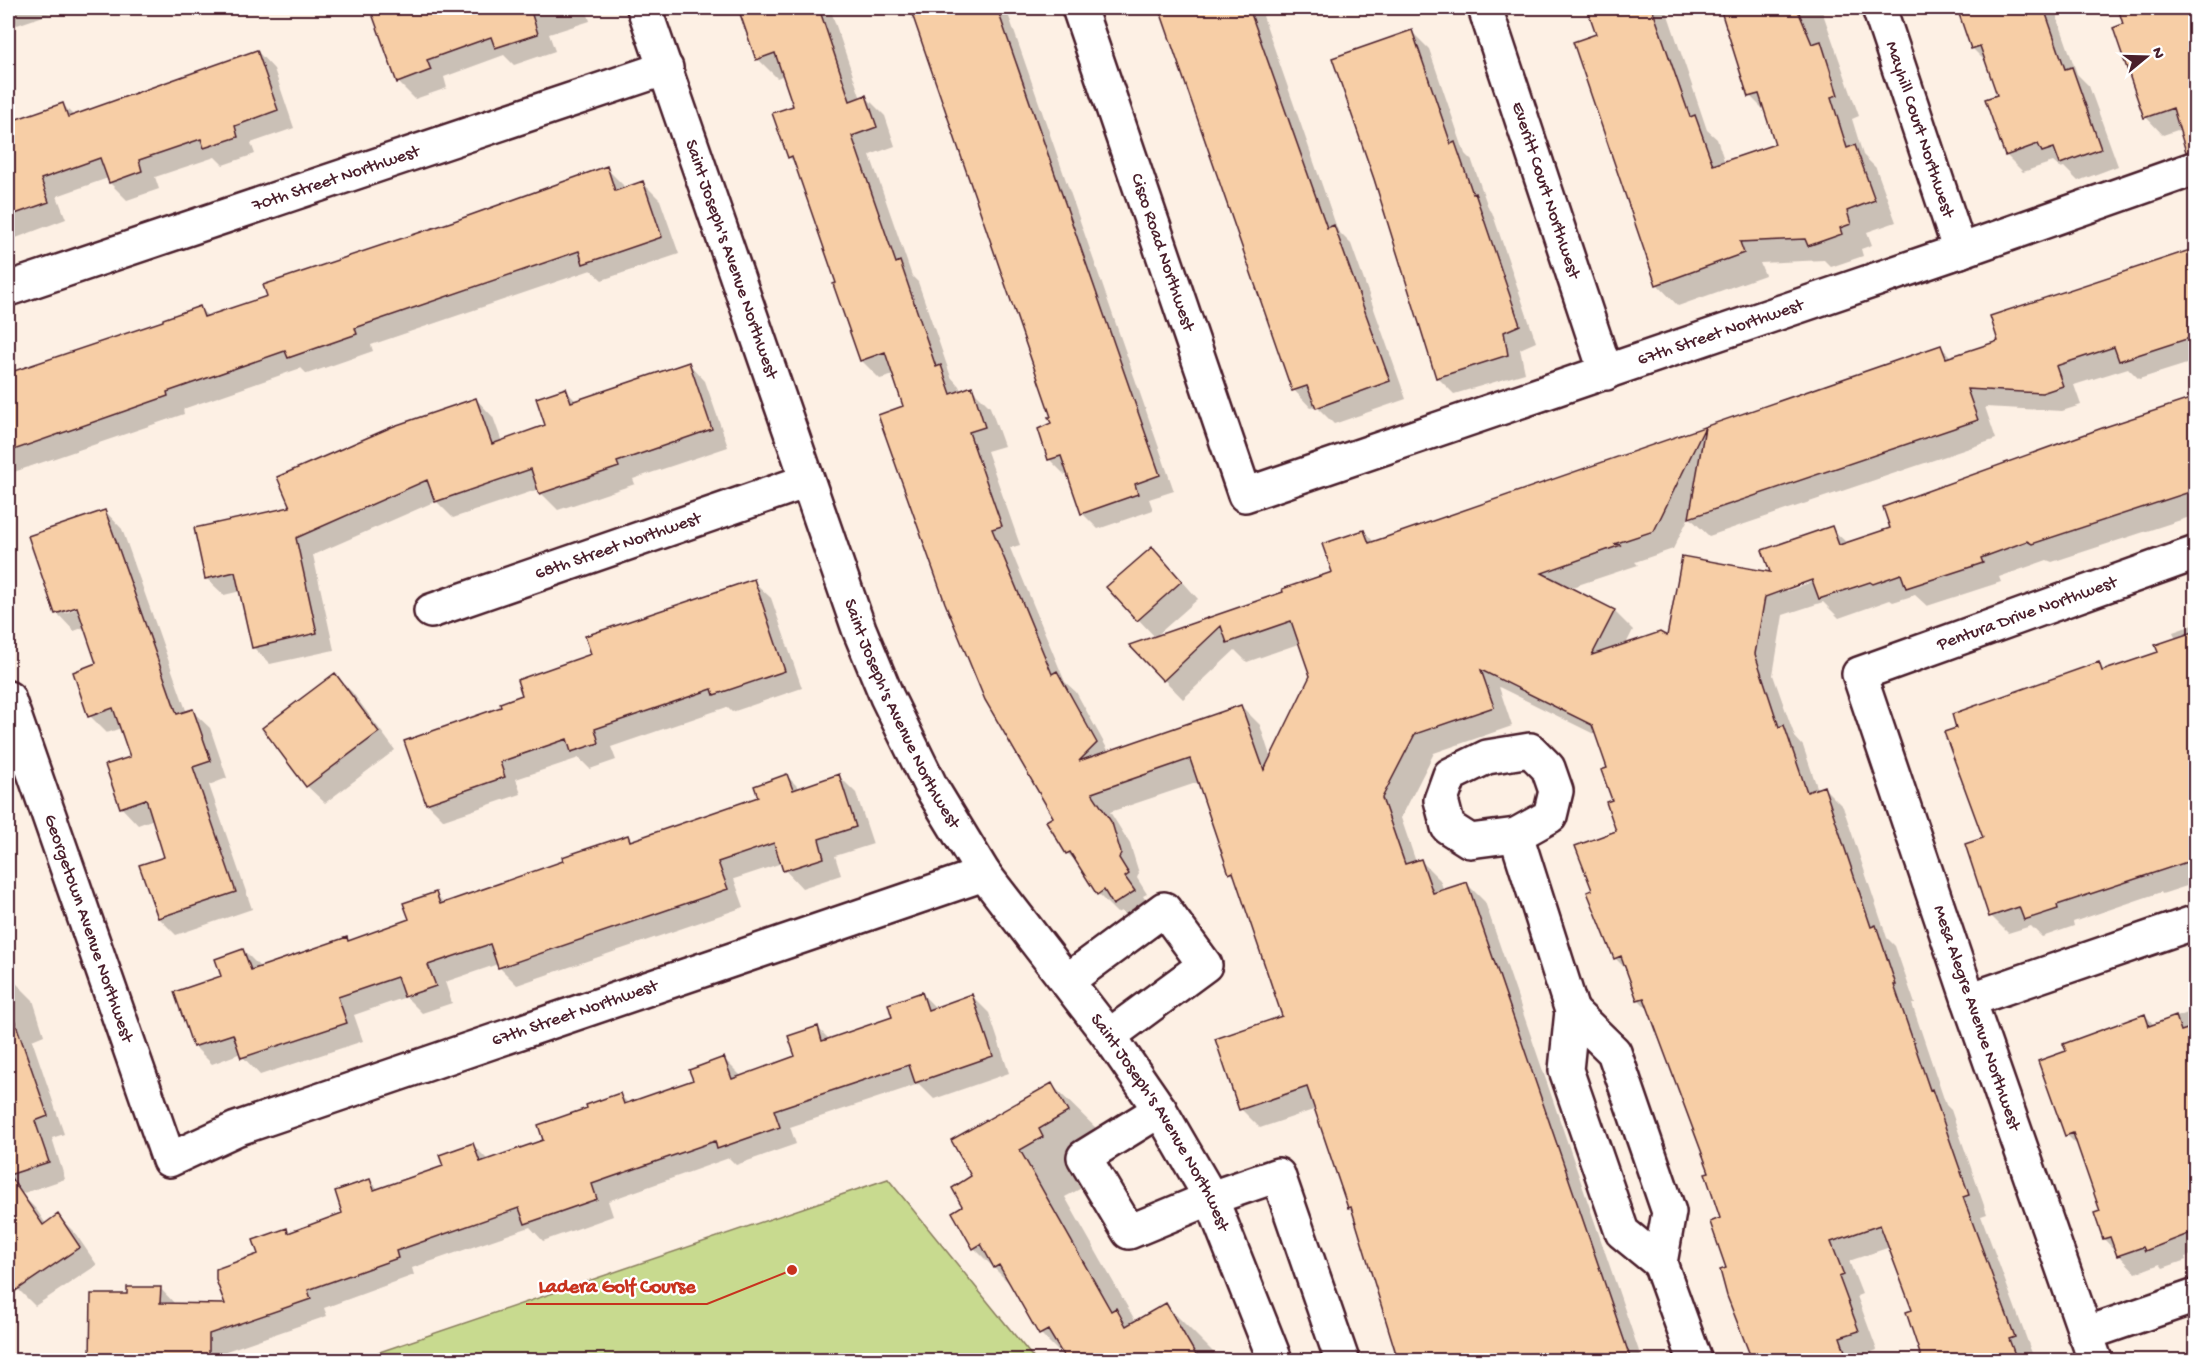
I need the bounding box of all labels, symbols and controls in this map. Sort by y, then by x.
north arrow [2116,27,2176,87]
street label: Mayhill Court Northwest [1880,39,1959,222]
text: N [2146,45,2168,62]
street label: Everitt Court Northwest [1506,99,1585,283]
street label: Saint Joseph's Avenue Northwest [680,137,783,383]
street label: 70th Street Northwest [249,141,424,217]
street label: Cisco Road Northwest [1126,171,1199,335]
street label: 67th Street Northwest [1635,294,1808,371]
street label: 68th Street Northwest [532,507,706,585]
street label: Pentura Drive Northwest [1933,571,2121,656]
street label: Saint Joseph's Avenue Northwest [839,596,965,834]
street label: Georgetown Avenue Northwest [39,812,138,1047]
street label: Mesa Alegre Avenue Northwest [1928,903,2025,1135]
street label: 67th Street Northwest [489,975,662,1051]
street label: Saint Joseph's Avenue Northwest [1085,1010,1234,1236]
callout: Ladera Golf Course [526,1266,707,1304]
text: Ladera Golf Course [538,1277,696,1300]

